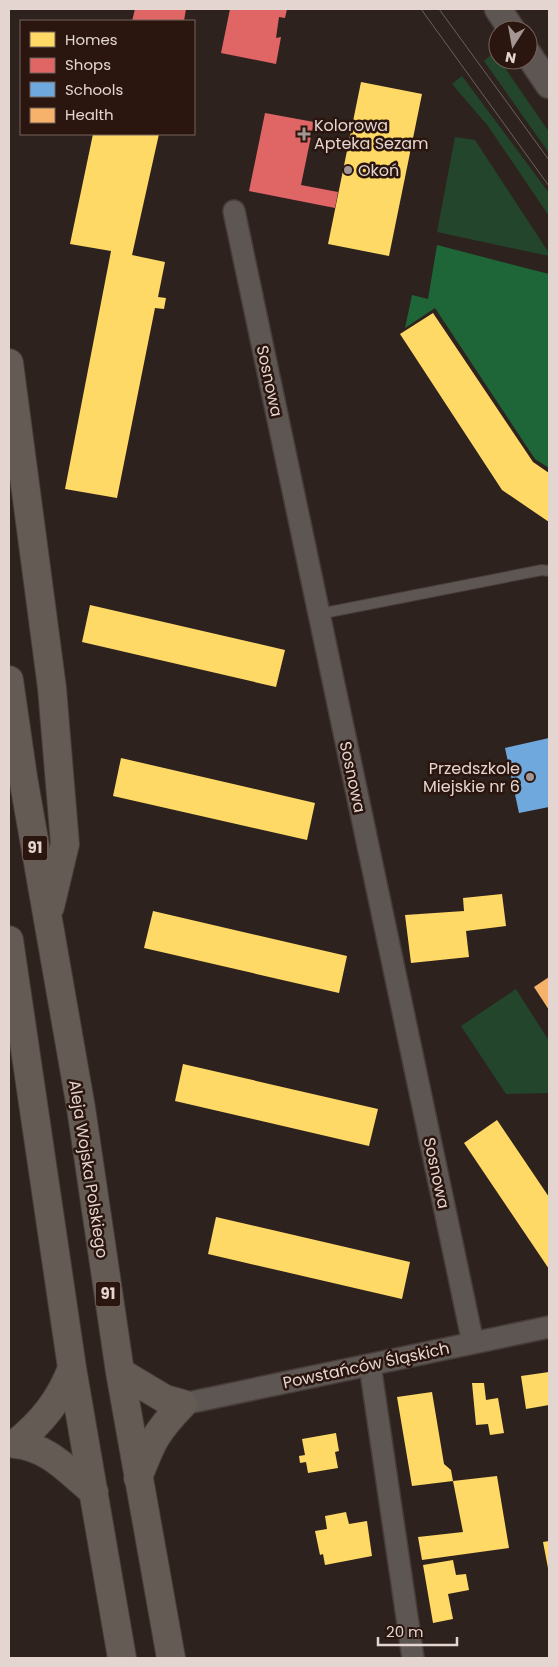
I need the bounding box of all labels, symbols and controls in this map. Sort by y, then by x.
legend [20,20,195,135]
north arrow [488,20,538,70]
text: Homes [65,29,118,50]
text: N [503,47,518,69]
text: Shops [65,54,111,75]
text: Schools [65,79,123,100]
text: Health [65,104,114,125]
place label: Kolorowa Apteka Sezam [314,114,429,155]
marker: Kolorowa Apteka Sezam [298,128,310,140]
place label: Okoń [358,159,399,182]
marker: Okoń [342,164,354,176]
street label: Sosnowa [251,343,288,419]
street label: Sosnowa [334,739,371,815]
place label: Przedszkole Miejskie nr 6 [423,757,520,798]
marker: Przedszkole Miejskie nr 6 [524,771,536,783]
road number: 91 [22,836,48,860]
street label: Aleja Wojska Polskiego [63,1078,114,1260]
street label: Sosnowa [418,1135,455,1211]
road number: 91 [96,1282,120,1306]
street label: Powstańców Śląskich [281,1337,452,1394]
scale bar [378,1614,457,1646]
text: 20 m [386,1621,424,1642]

